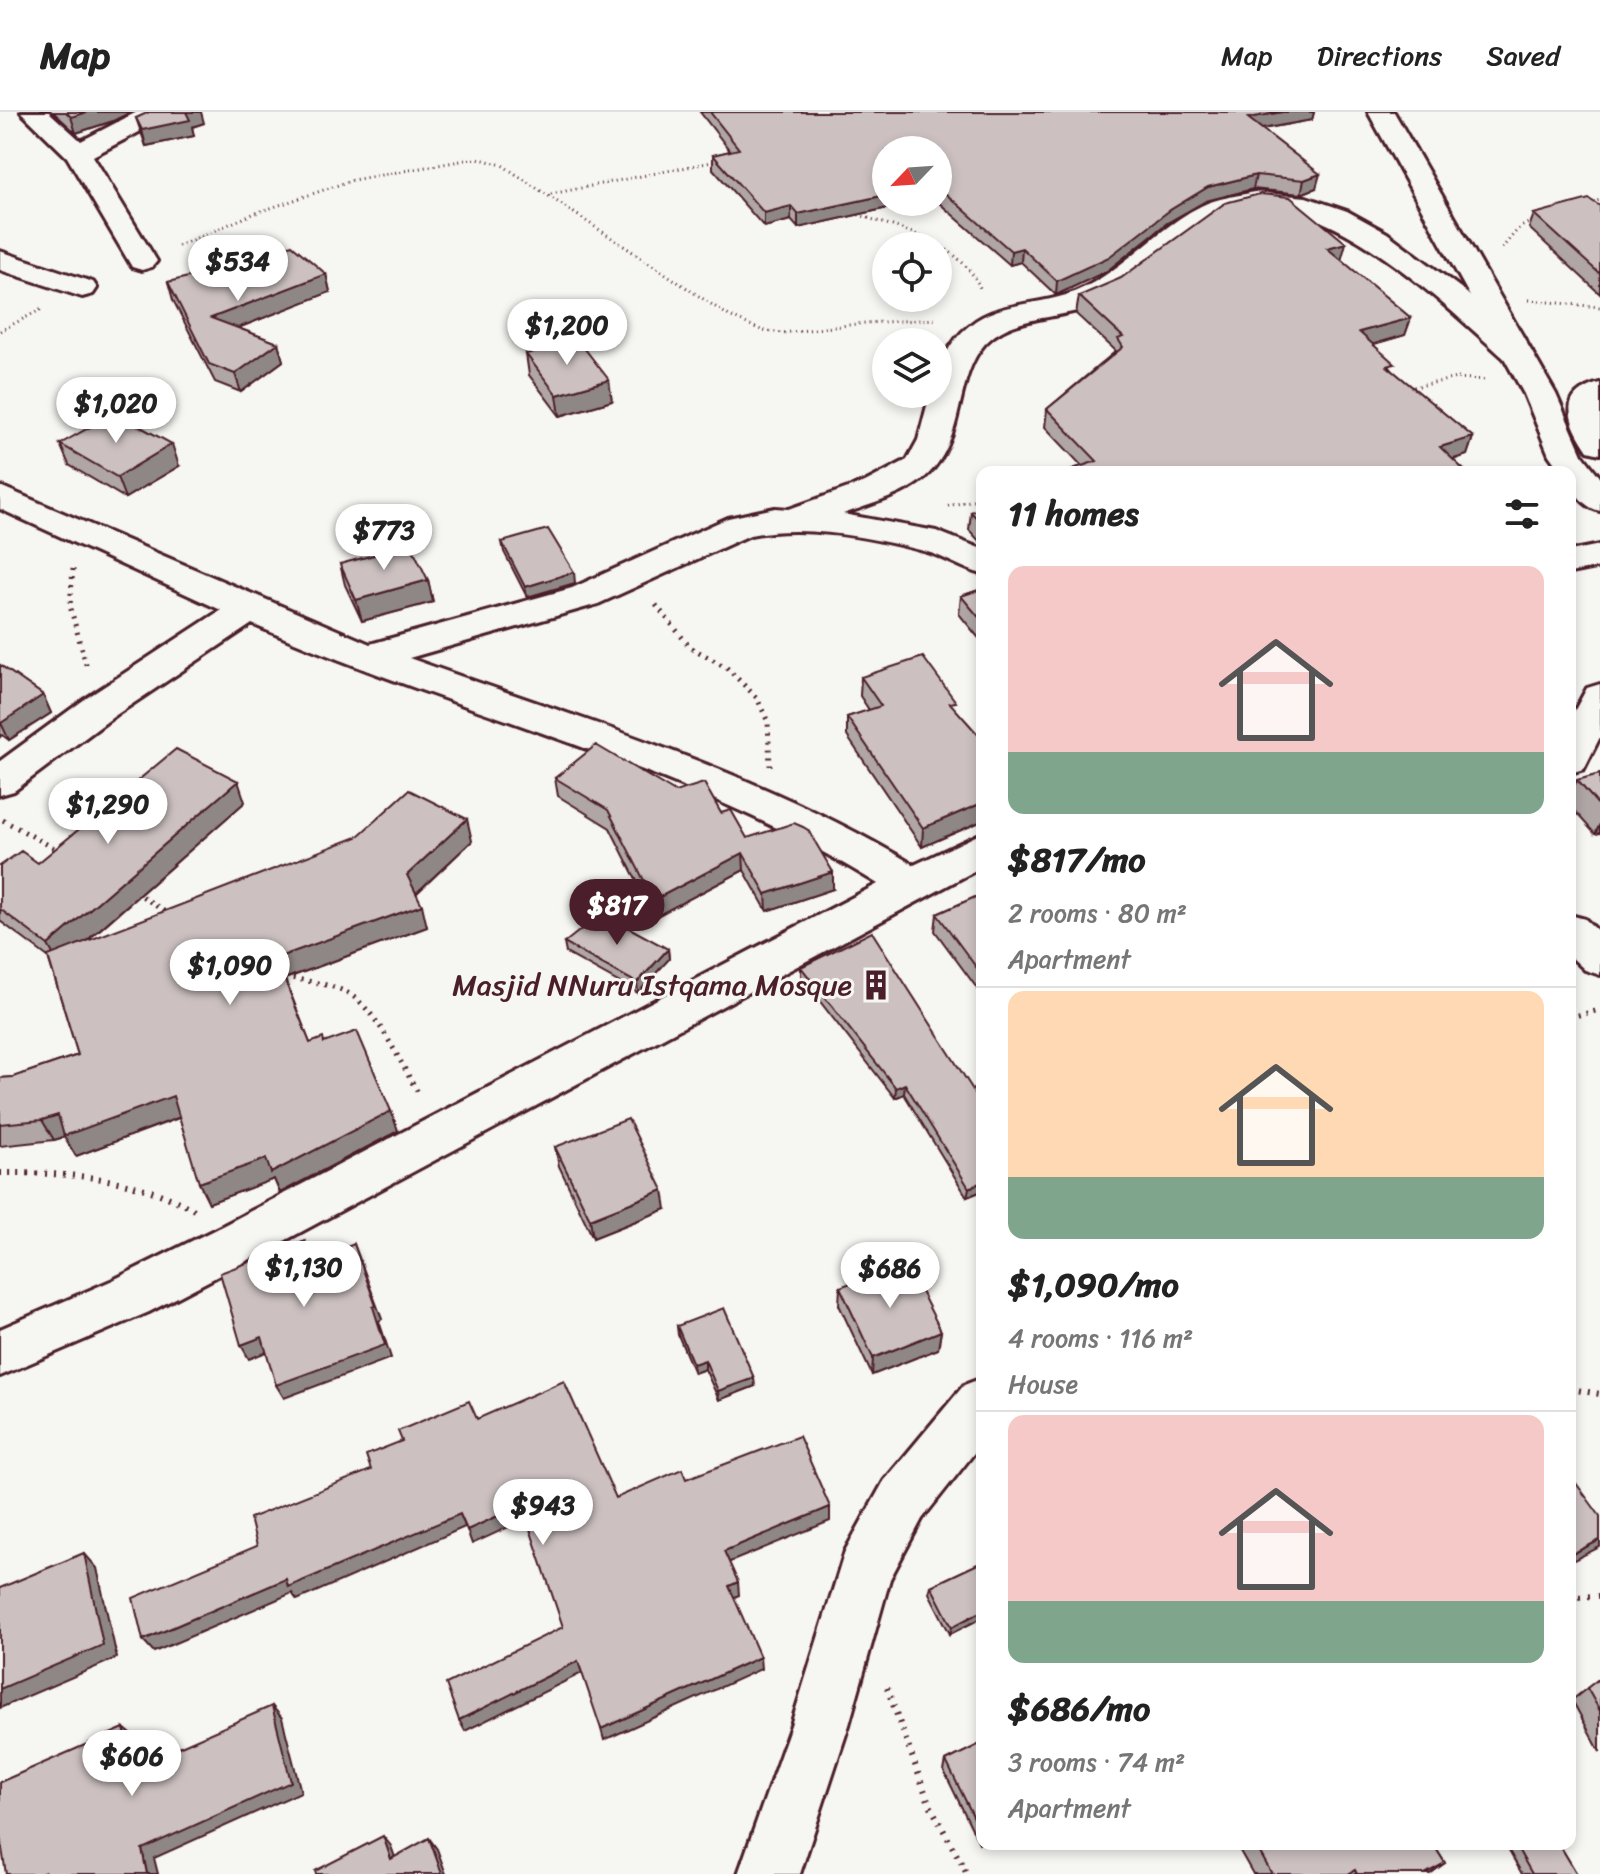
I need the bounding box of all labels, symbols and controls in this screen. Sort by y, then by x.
text: Map [40,22,110,89]
text: Map [1221,31,1273,80]
text: Directions [1317,31,1442,80]
text: Saved [1486,31,1560,80]
north arrow [872,136,952,216]
map controls [872,136,952,408]
button: locate [872,232,952,312]
pin: $534 [191,235,285,303]
text: $534 [206,238,270,284]
pin: $1,200 [502,299,632,367]
text: $1,200 [525,302,609,348]
button: layers [872,328,952,408]
pin: $1,020 [51,377,181,445]
text: $1,020 [74,380,158,426]
text: 11 homes [1008,484,1139,544]
icon: filters [1500,492,1544,536]
pin: $773 [337,504,431,572]
text: $773 [353,507,415,553]
icon: home [1204,618,1348,762]
pin: $1,290 [43,778,173,846]
text: $1,290 [66,781,150,827]
text: $817/mo [1008,830,1146,890]
pin: $817 [570,879,664,947]
text: $817 [587,882,647,928]
text: 2 rooms · 80 m² [1008,890,1187,936]
text: Apartment [1008,936,1131,982]
pin: $1,090 [165,939,295,1007]
text: $1,090 [188,942,272,988]
place label: Masjid NNuru Istqama Mosque [452,958,852,1012]
building icon: Masjid NNuru Istqama Mosque [859,968,893,1002]
icon: home [1204,1043,1348,1187]
pin: $1,130 [239,1241,369,1309]
pin: $686 [843,1242,937,1310]
text: $1,130 [265,1244,343,1290]
text: $686 [859,1245,921,1291]
text: $1,090/mo [1008,1255,1179,1315]
text: 4 rooms · 116 m² [1008,1315,1193,1361]
text: House [1008,1361,1078,1407]
icon: home [1204,1467,1348,1611]
pin: $943 [496,1479,590,1547]
text: $943 [511,1482,575,1528]
text: $686/mo [1008,1679,1150,1739]
pin: $606 [85,1730,179,1798]
text: $606 [100,1733,164,1779]
text: 3 rooms · 74 m² [1008,1739,1185,1785]
text: Apartment [1008,1785,1131,1831]

